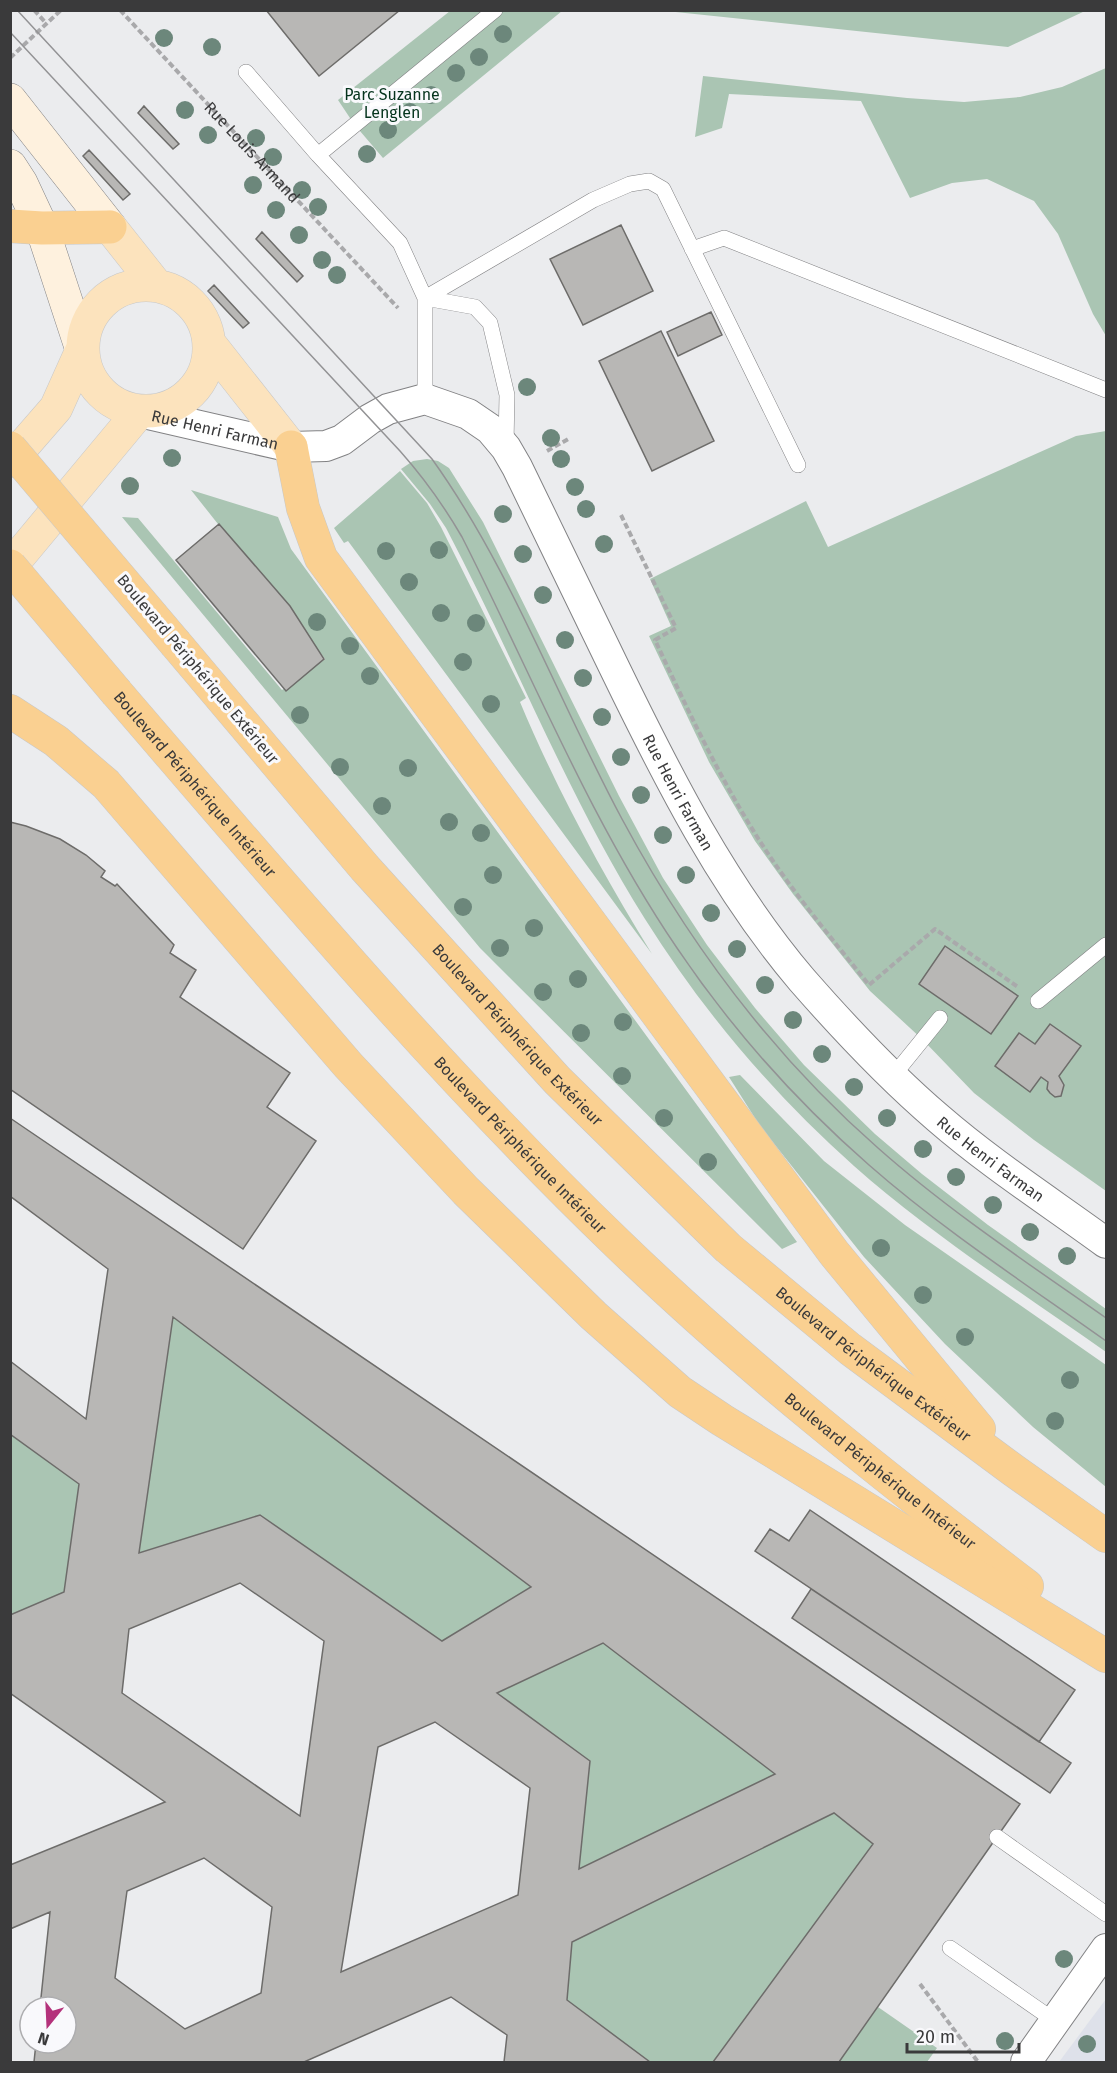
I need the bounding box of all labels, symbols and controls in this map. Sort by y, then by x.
park label: Parc Suzanne Lenglen [344,85,440,122]
street label: Rue Louis Armand [201,97,304,206]
street label: Rue Henri Farman [150,406,280,453]
street label: Boulevard Périphérique Extérieur [113,570,283,768]
street label: Boulevard Périphérique Intérieur [110,687,281,881]
street label: Rue Henri Farman [639,731,718,854]
street label: Boulevard Périphérique Extérieur [429,940,608,1130]
street label: Boulevard Périphérique Intérieur [430,1052,611,1238]
street label: Rue Henri Farman [933,1112,1048,1206]
street label: Boulevard Périphérique Extérieur [772,1282,976,1446]
street label: Boulevard Périphérique Intérieur [781,1388,981,1553]
north arrow [18,1995,78,2055]
scale bar [907,2016,1020,2054]
text: 20 m [916,2026,955,2048]
text: N [36,2028,51,2049]

